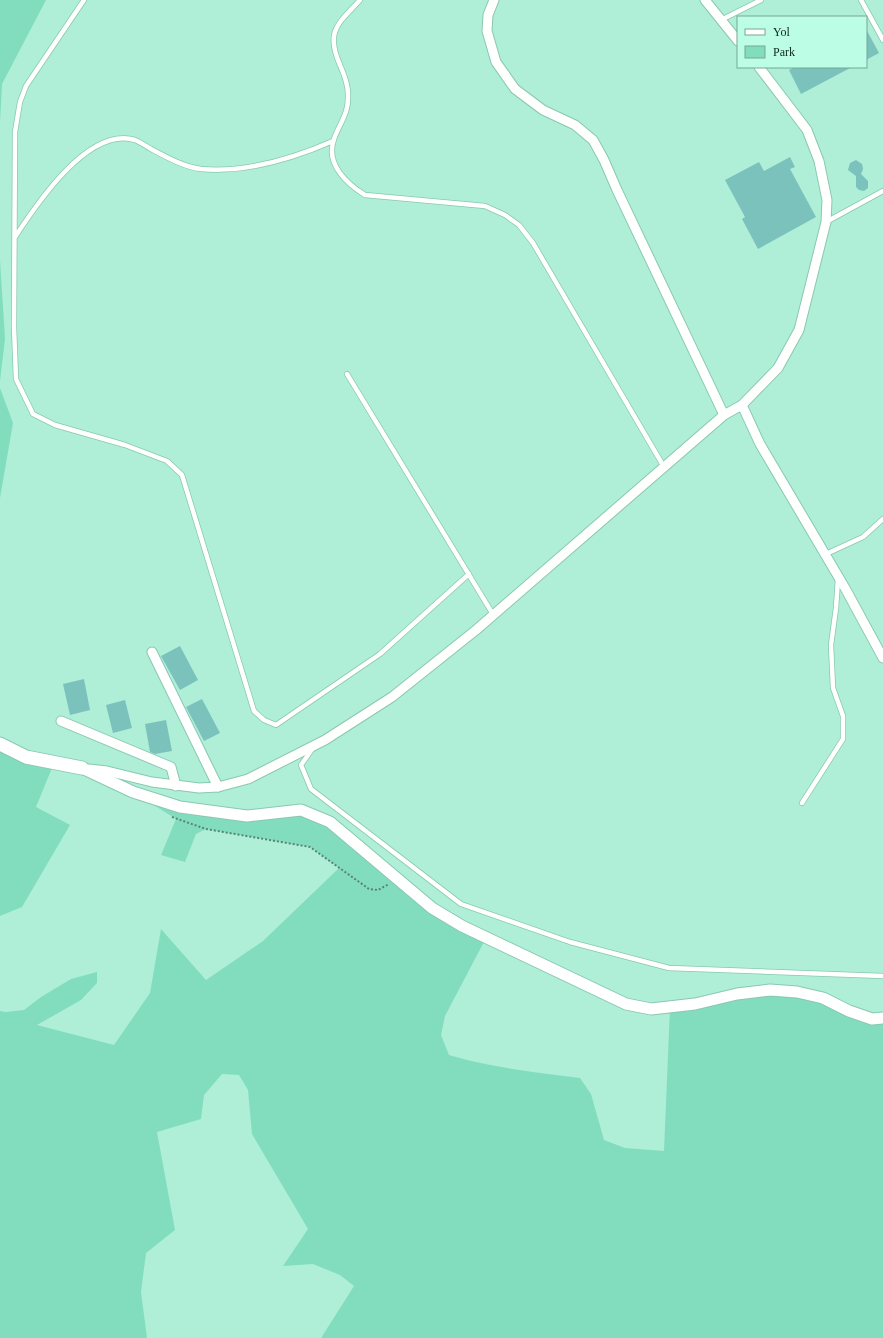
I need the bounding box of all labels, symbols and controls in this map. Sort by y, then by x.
legend [737,16,867,68]
text: Yol [773,25,790,39]
text: Park [773,45,795,59]

